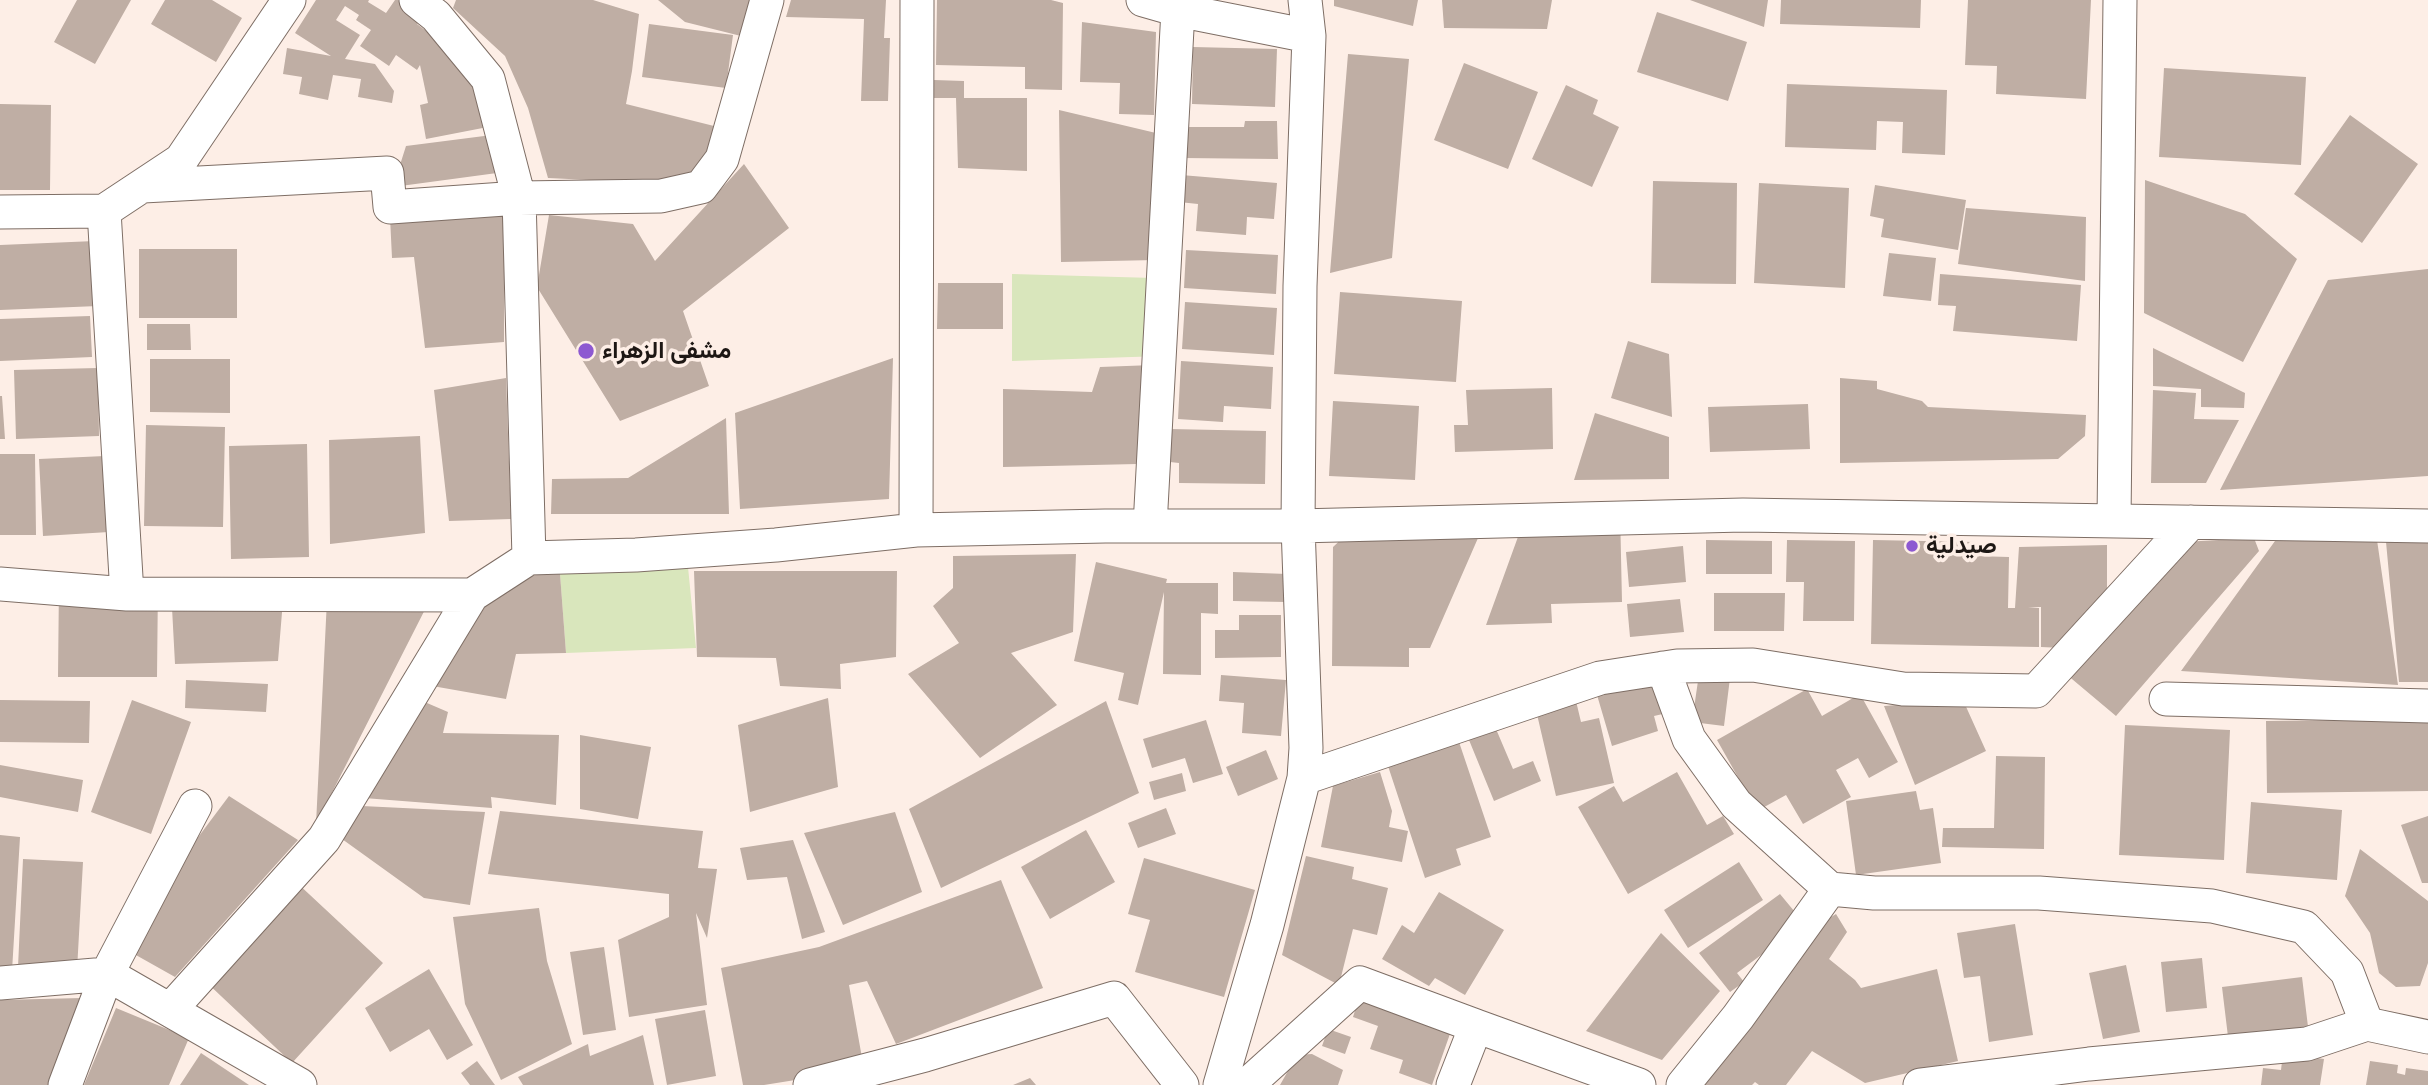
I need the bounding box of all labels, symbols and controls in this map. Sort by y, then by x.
place label: مشفى الزهراء [602,337,731,365]
marker: مشفى الزهراء [576,341,596,361]
place label: صيدلية [1926,532,1997,560]
marker: صيدلية [1904,538,1920,554]

